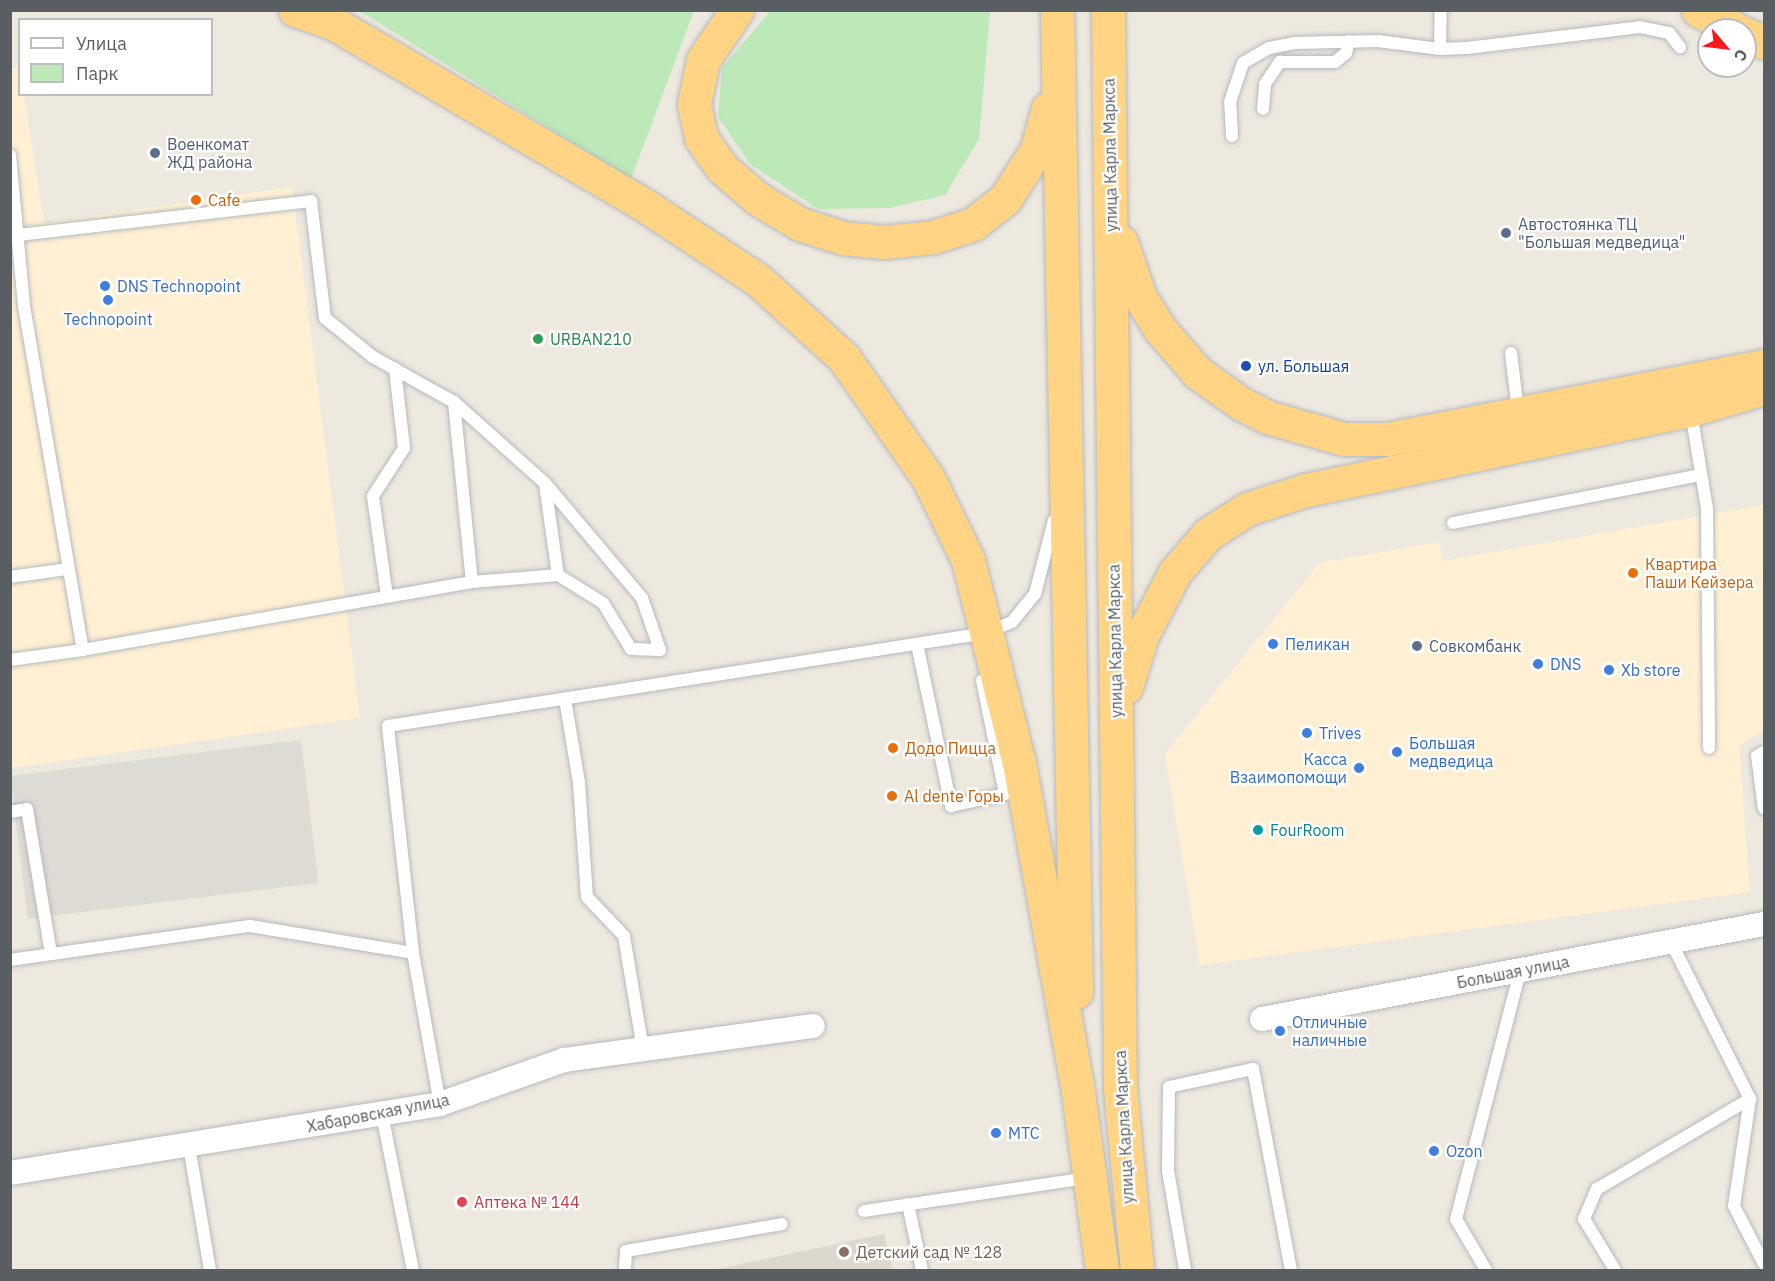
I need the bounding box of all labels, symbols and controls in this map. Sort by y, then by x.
legend [18,18,213,96]
north arrow [1697,18,1757,78]
text: Улица [76,32,127,55]
text: С [1730,46,1752,65]
text: Парк [76,62,118,85]
street label: улица Карла Маркса [1099,78,1121,232]
place label: Военкомат ЖД района [167,134,252,172]
marker: Военкомат ЖД района [148,146,162,160]
place label: Cafe [208,190,240,210]
marker: Cafe [189,193,203,207]
place label: Автостоянка ТЦ "Большая медведица" [1518,214,1686,252]
marker: Автостоянка ТЦ "Большая медведица" [1499,226,1513,240]
place label: DNS Technopoint [117,276,241,296]
marker: DNS Technopoint [98,279,112,293]
marker: Technopoint [101,293,115,307]
place label: Technopoint [63,309,153,329]
place label: URBAN210 [550,329,632,349]
marker: URBAN210 [531,332,545,346]
place label: ул. Большая [1258,356,1349,376]
marker: ул. Большая [1239,359,1253,373]
place label: Квартира Паши Кейзера [1645,554,1754,592]
street label: улица Карла Маркса [1104,564,1126,718]
marker: Квартира Паши Кейзера [1626,566,1640,580]
place label: Пеликан [1285,634,1350,654]
place label: Совкомбанк [1429,636,1521,656]
marker: Пеликан [1266,637,1280,651]
marker: Совкомбанк [1410,639,1424,653]
place label: DNS [1550,654,1581,674]
marker: DNS [1531,657,1545,671]
place label: Xb store [1621,660,1681,680]
marker: Xb store [1602,663,1616,677]
place label: Trives [1319,723,1362,743]
marker: Trives [1300,726,1314,740]
place label: Большая медведица [1409,733,1493,771]
place label: Додо Пицца [905,738,996,758]
marker: Додо Пицца [886,741,900,755]
marker: Большая медведица [1390,745,1404,759]
place label: Касса Взаимопомощи [1230,749,1347,787]
marker: Касса Взаимопомощи [1352,761,1366,775]
place label: Al dente Горы [904,786,1004,806]
marker: Al dente Горы [885,789,899,803]
place label: FourRoom [1270,820,1344,840]
marker: FourRoom [1251,823,1265,837]
street label: Большая улица [1455,952,1571,992]
place label: Отличные наличные [1292,1012,1367,1050]
marker: Отличные наличные [1273,1024,1287,1038]
street label: улица Карла Маркса [1110,1050,1138,1204]
street label: Хабаровская улица [305,1090,451,1136]
place label: МТС [1008,1123,1040,1143]
marker: МТС [989,1126,1003,1140]
place label: Ozon [1446,1141,1483,1161]
marker: Ozon [1427,1144,1441,1158]
place label: Аптека № 144 [474,1192,580,1212]
marker: Аптека № 144 [455,1195,469,1209]
place label: Детский сад № 128 [856,1242,1002,1262]
marker: Детский сад № 128 [837,1245,851,1259]

